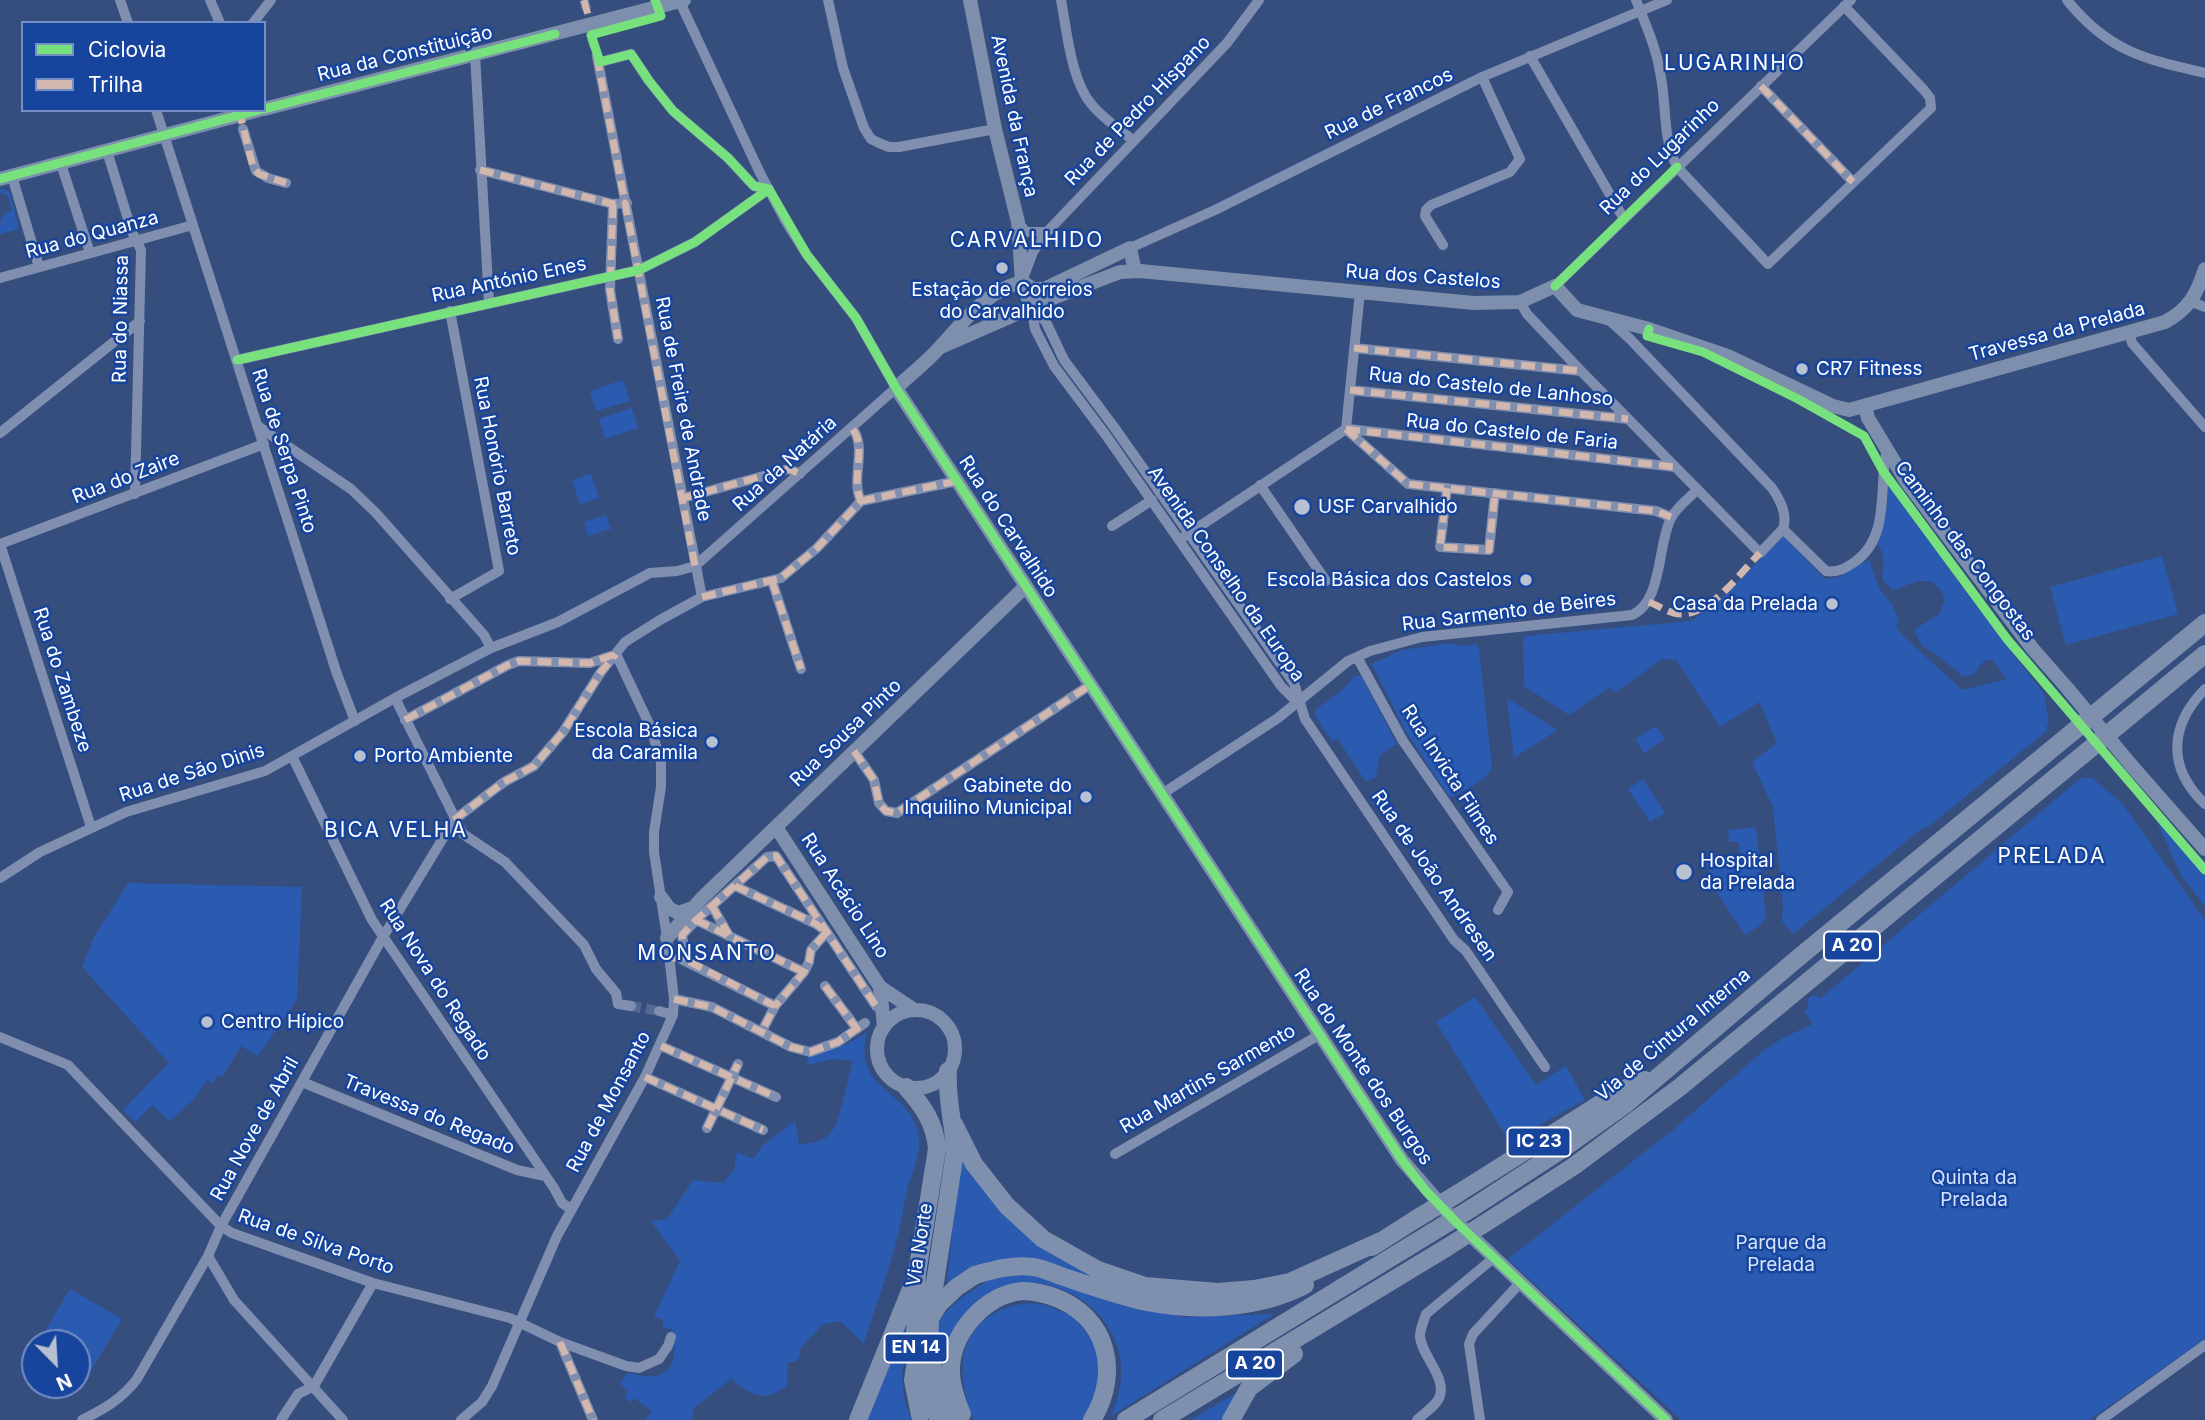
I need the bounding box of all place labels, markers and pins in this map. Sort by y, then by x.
marker: Estação de Correios do Carvalhido [994,260,1010,276]
place label: Estação de Correios do Carvalhido [911,279,1093,323]
place label: CR7 Fitness [1816,358,1923,380]
marker: CR7 Fitness [1794,361,1810,377]
place label: USF Carvalhido [1318,496,1458,518]
marker: USF Carvalhido [1292,497,1312,517]
place label: Escola Básica dos Castelos [1267,569,1512,591]
marker: Escola Básica dos Castelos [1518,572,1534,588]
place label: Casa da Prelada [1672,593,1818,615]
marker: Casa da Prelada [1824,596,1840,612]
place label: Escola Básica da Caramila [574,720,698,764]
marker: Escola Básica da Caramila [704,734,720,750]
place label: Porto Ambiente [374,745,513,767]
marker: Porto Ambiente [352,748,368,764]
place label: Gabinete do Inquilino Municipal [904,775,1072,819]
marker: Gabinete do Inquilino Municipal [1078,789,1094,805]
place label: Hospital da Prelada [1700,850,1795,894]
marker: Hospital da Prelada [1674,862,1694,882]
place label: Centro Hípico [221,1011,344,1033]
marker: Centro Hípico [199,1014,215,1030]

